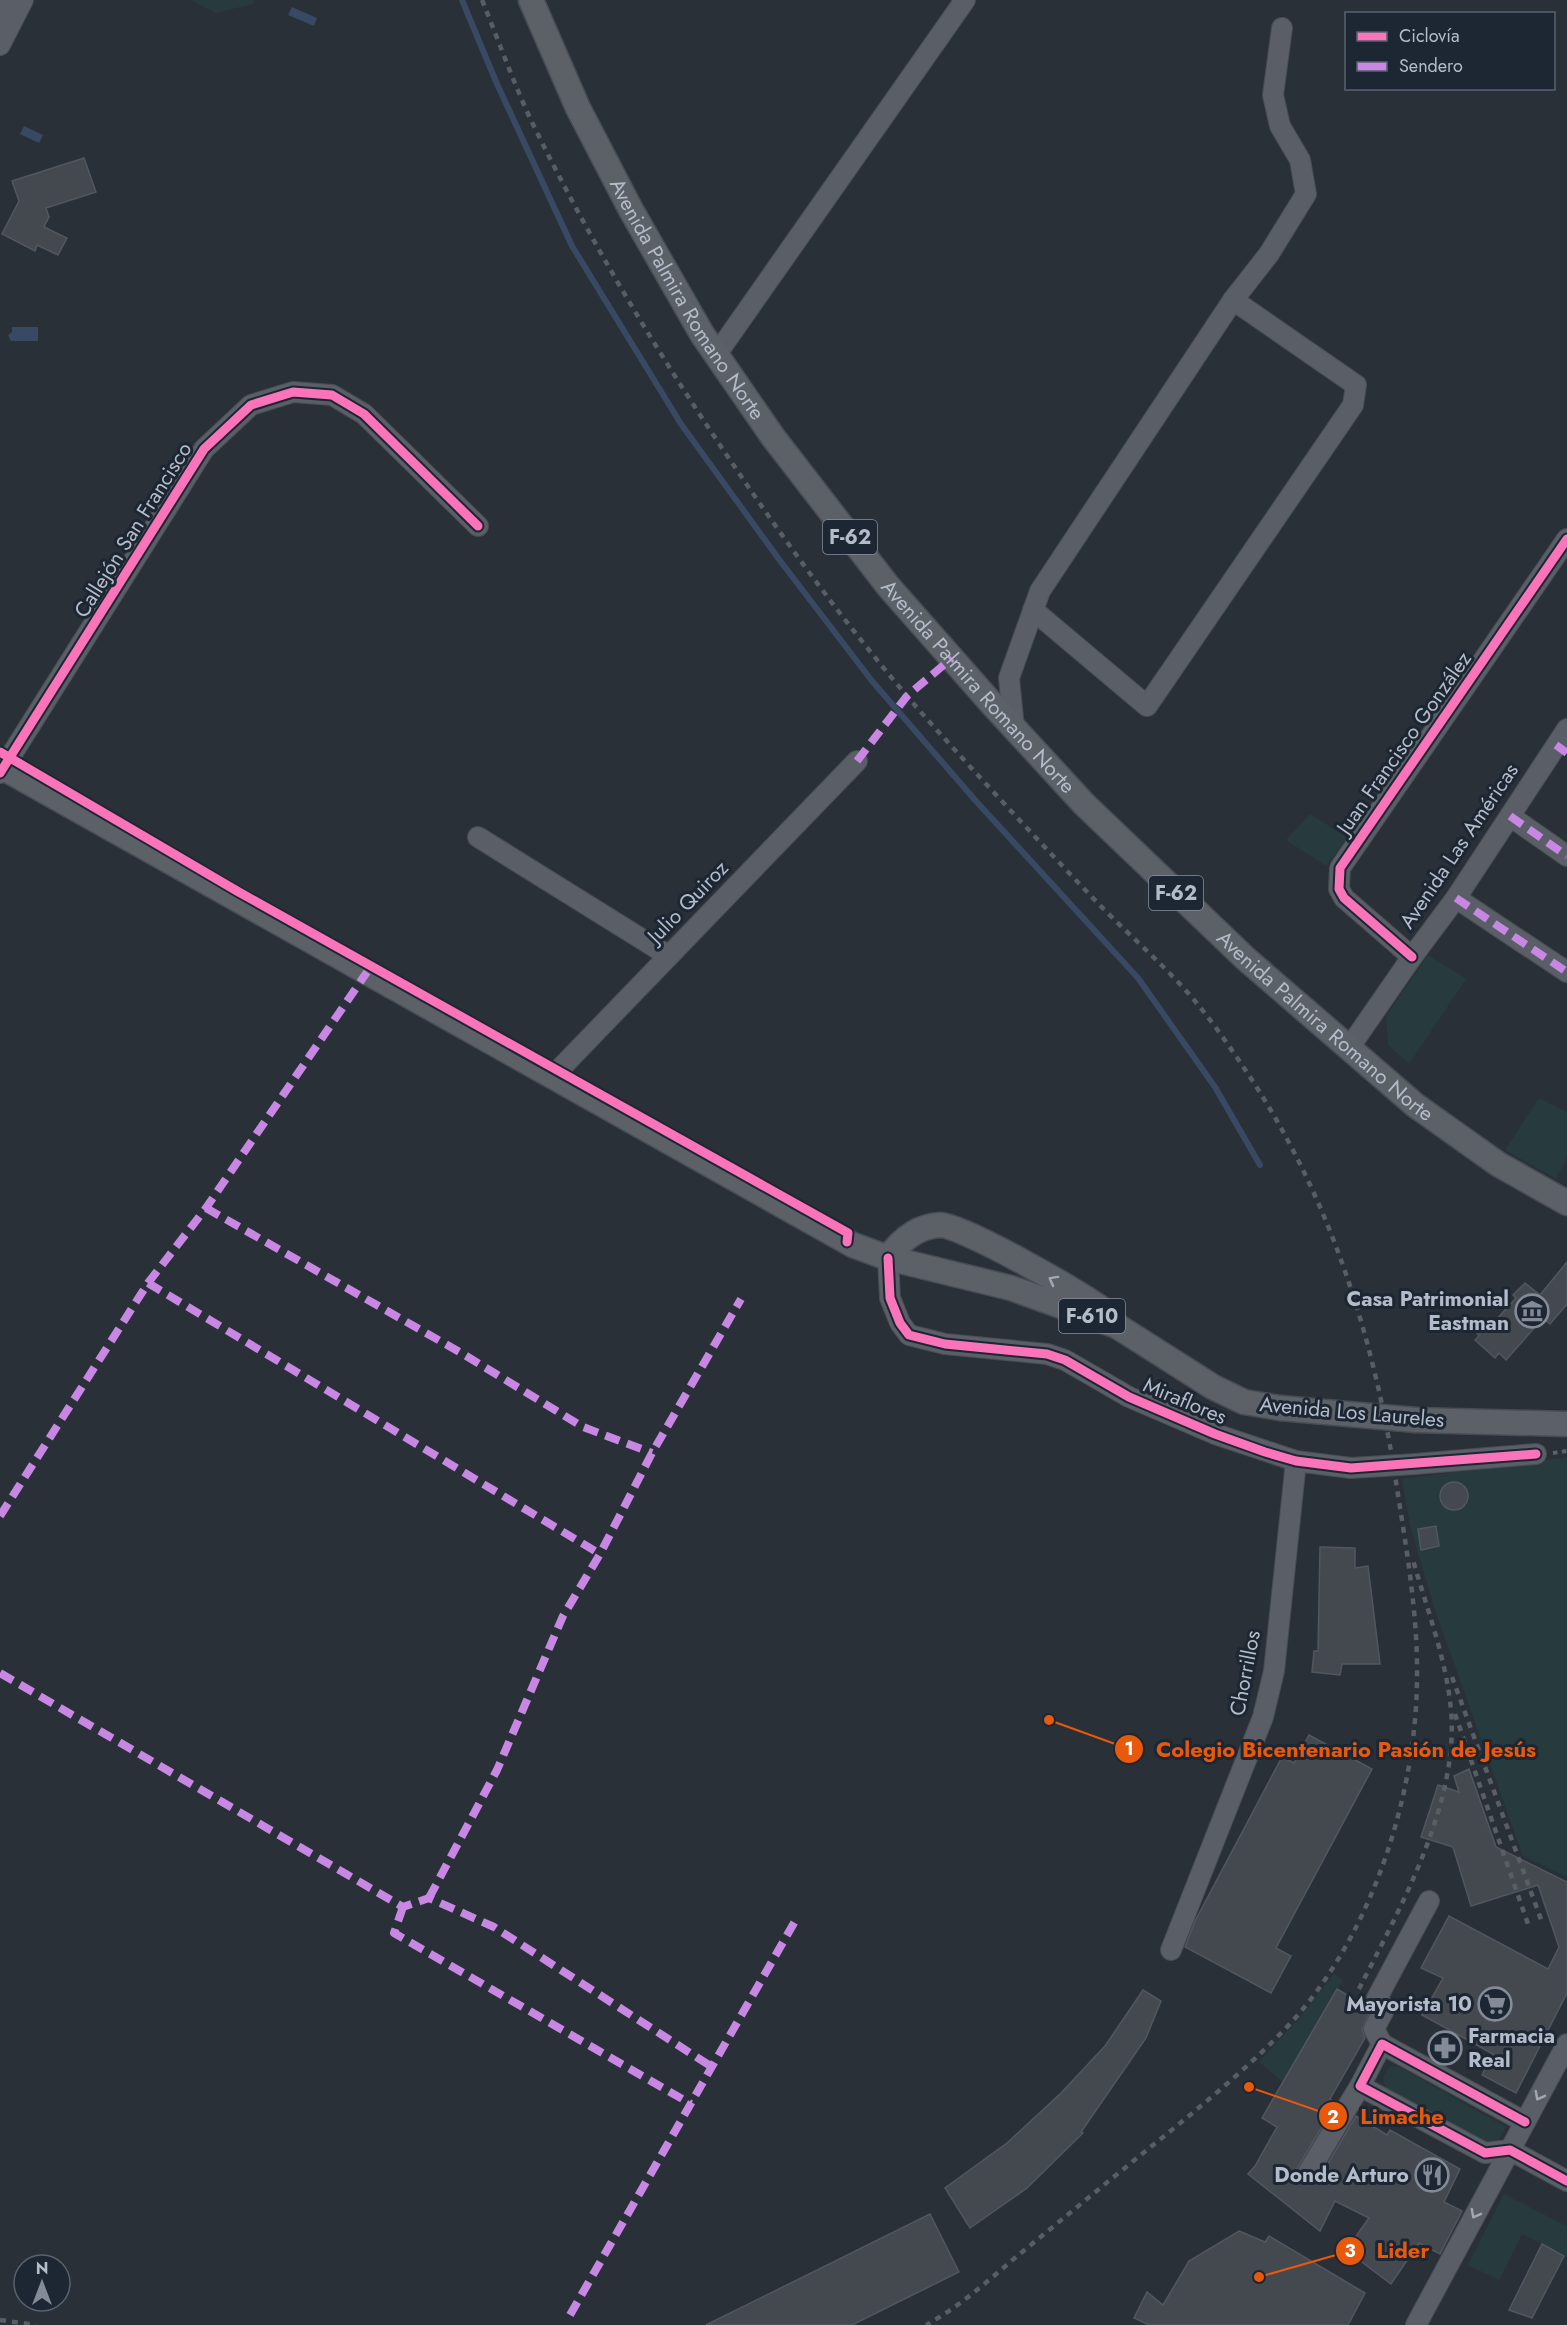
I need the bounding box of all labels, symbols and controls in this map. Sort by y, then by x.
legend [1345,12,1555,90]
text: Ciclovía [1399,23,1460,49]
text: Sendero [1399,53,1463,79]
street label: Avenida Palmira Romano Norte [602,173,772,426]
street label: Callejón San Francisco [67,436,199,624]
road number: F-62 [823,520,877,554]
street label: Avenida Palmira Romano Norte [874,573,1082,800]
street label: Juan Francisco González [1328,645,1479,843]
street label: Avenida Las Américas [1392,757,1526,935]
street label: Julio Quiroz [639,854,735,952]
road number: F-62 [1149,876,1203,910]
street label: Avenida Palmira Romano Norte [1210,924,1440,1129]
one-way arrow [1049,1275,1060,1287]
place label: Casa Patrimonial Eastman [1346,1284,1509,1338]
museum icon: Casa Patrimonial Eastman [1514,1293,1550,1329]
road number: F-610 [1059,1299,1125,1333]
street label: Miraflores [1139,1370,1231,1432]
street label: Avenida Los Laureles [1258,1389,1446,1435]
street label: Chorrillos [1222,1628,1268,1718]
callout: Colegio Bicentenario Pasión de Jesús [1114,1729,1548,1769]
text: Colegio Bicentenario Pasión de Jesús [1156,1733,1536,1765]
text: 1 [1124,1736,1134,1762]
supermarket icon: Mayorista 10 [1477,1986,1513,2022]
place label: Mayorista 10 [1346,1989,1472,2019]
place label: Farmacia Real [1468,2021,1555,2075]
pharmacy icon: Farmacia Real [1427,2030,1463,2066]
one-way arrow [1535,2090,1546,2100]
callout: Limache [1318,2096,1456,2136]
text: Limache [1360,2100,1444,2132]
text: 2 [1327,2104,1339,2130]
restaurant icon: Donde Arturo [1414,2157,1450,2193]
place label: Donde Arturo [1274,2160,1409,2190]
one-way arrow [1471,2208,1482,2219]
callout: Lider [1335,2231,1441,2271]
text: Lider [1377,2234,1429,2266]
text: 3 [1344,2238,1356,2264]
north arrow [12,2253,72,2313]
text: N [36,2257,48,2280]

